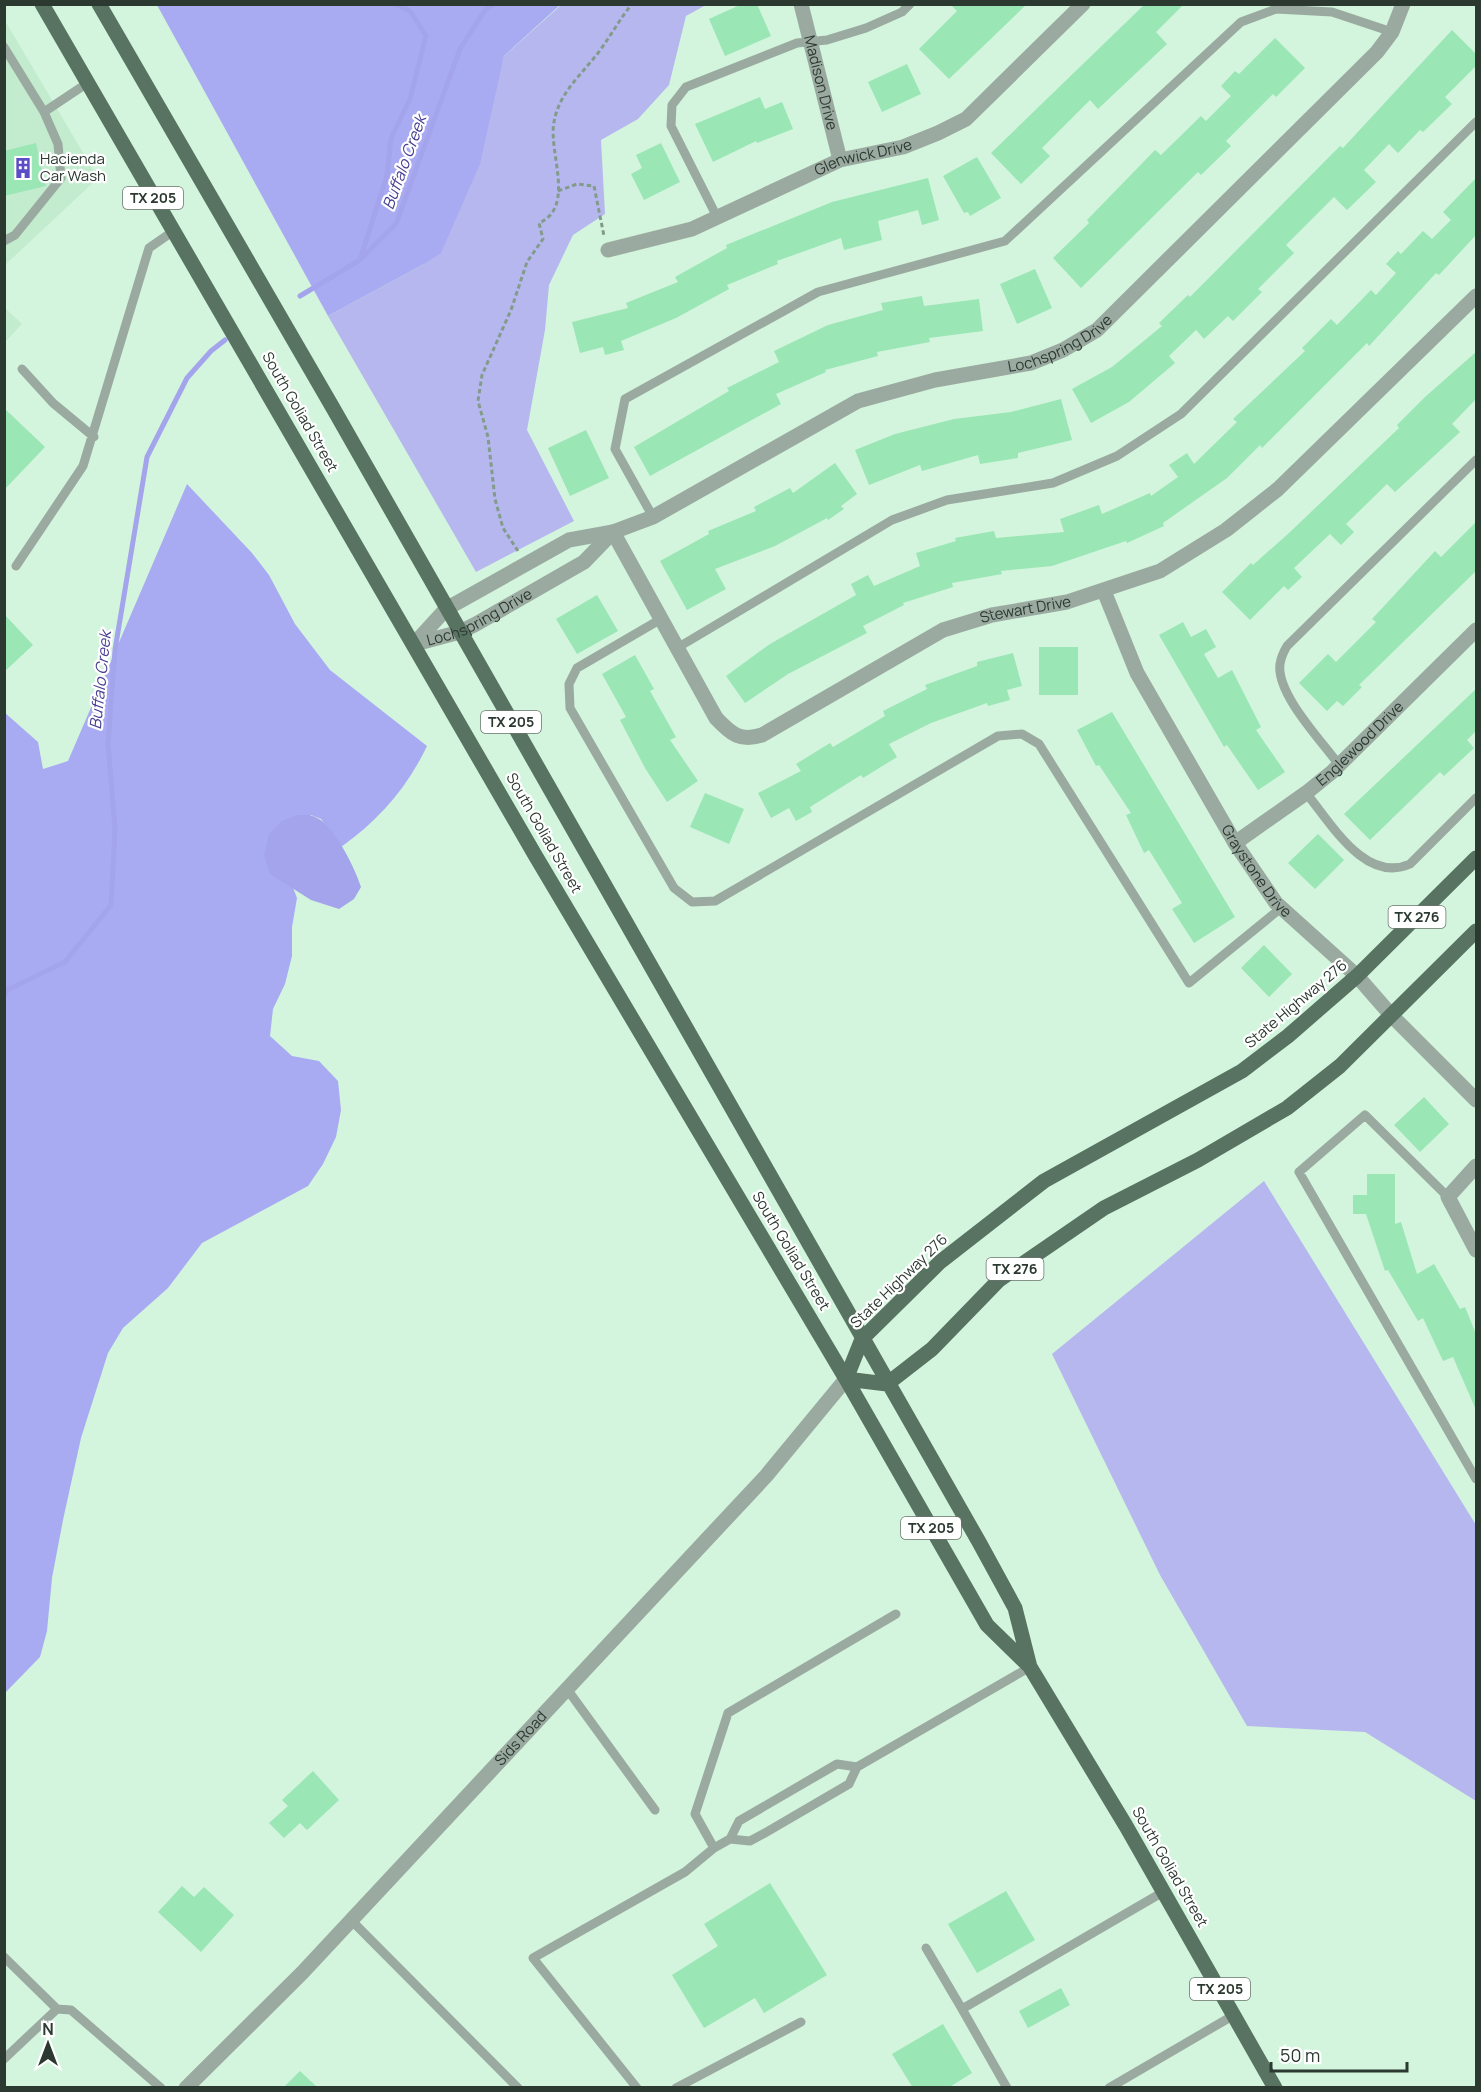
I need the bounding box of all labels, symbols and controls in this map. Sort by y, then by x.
street label: Madison Drive [799,33,843,132]
water label: Buffalo Creek [377,110,432,212]
street label: Glenwick Drive [811,133,915,181]
place label: Hacienda Car Wash [40,148,106,186]
building icon: Hacienda Car Wash [11,156,35,180]
road number: TX 205 [123,187,183,209]
street label: Lochspring Drive [1006,309,1117,377]
street label: South Goliad Street [257,348,343,476]
street label: Lochspring Drive [424,583,536,650]
street label: Stewart Drive [977,590,1073,628]
water label: Buffalo Creek [84,628,116,730]
street label: Englewood Drive [1312,696,1408,791]
road number: TX 205 [481,711,541,733]
street label: South Goliad Street [501,769,587,897]
street label: Graystone Drive [1217,821,1297,922]
road number: TX 276 [1388,906,1446,928]
street label: State Highway 276 [1240,954,1351,1053]
street label: South Goliad Street [747,1187,835,1314]
street label: State Highway 276 [845,1229,952,1333]
road number: TX 276 [986,1258,1044,1280]
road number: TX 205 [901,1517,961,1539]
street label: Sids Road [489,1706,551,1770]
street label: South Goliad Street [1127,1803,1213,1931]
road number: TX 205 [1190,1978,1250,2000]
north arrow [18,2014,78,2074]
text: N [42,2018,54,2040]
scale bar [1271,2035,1408,2073]
text: 50 m [1280,2043,1320,2067]

